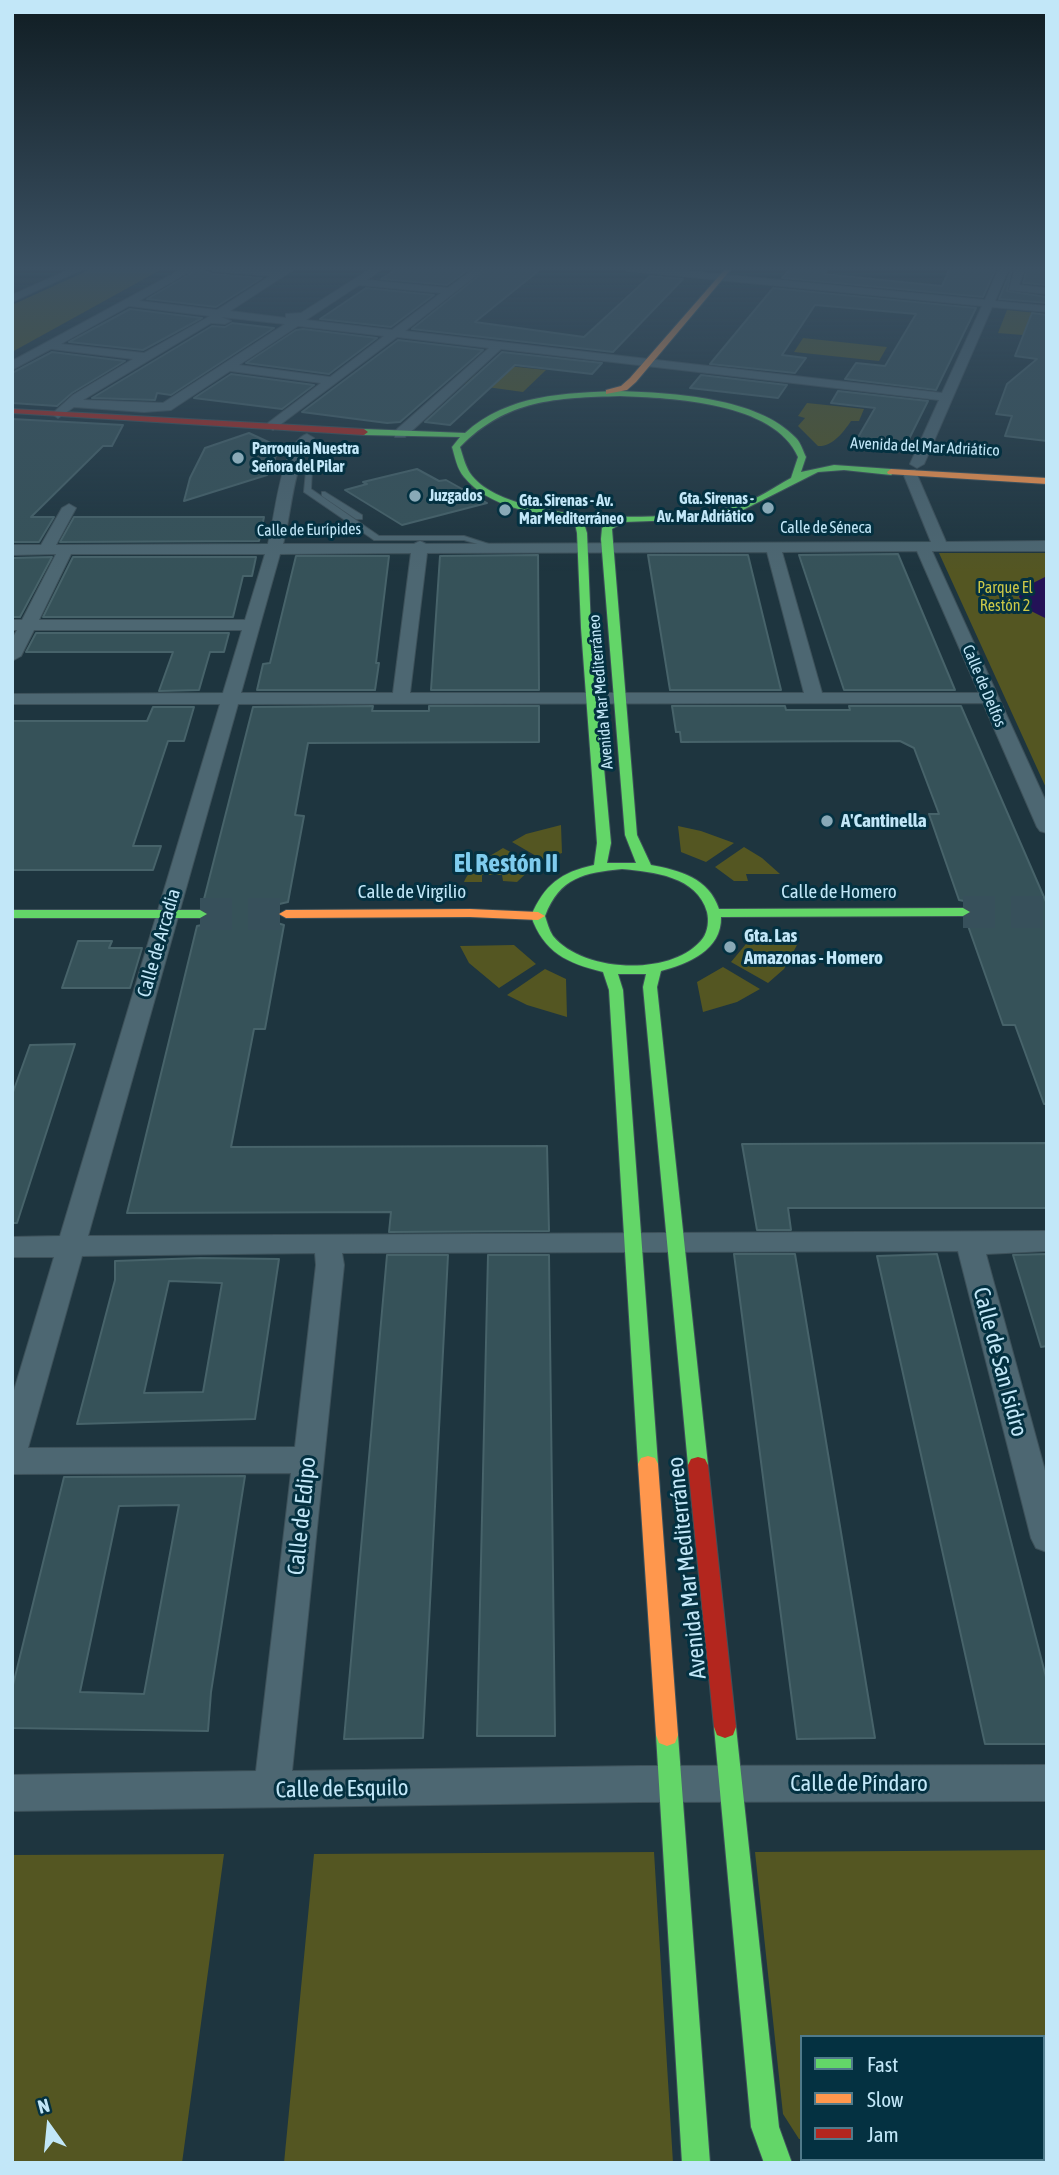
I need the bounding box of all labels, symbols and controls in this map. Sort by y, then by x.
street label: Avenida del Mar Adriático [850,434,1000,460]
place label: Parroquia Nuestra Señora del Pilar [252,439,359,477]
marker: Parroquia Nuestra Señora del Pilar [230,450,246,466]
place label: Juzgados [429,486,482,506]
marker: Juzgados [407,488,423,504]
place label: Gta. Sirenas - Av. Mar Adriático [657,489,754,527]
place label: Gta. Sirenas - Av. Mar Mediterráneo [519,491,624,529]
marker: Gta. Sirenas - Av. Mar Adriático [760,500,776,516]
marker: Gta. Sirenas - Av. Mar Mediterráneo [497,502,513,518]
street label: Calle de Séneca [780,518,872,538]
street label: Calle de Eurípides [257,519,361,541]
park label: Parque El Restón 2 [977,578,1033,616]
street label: Avenida Mar Mediterráneo [585,614,617,770]
street label: Calle de Delfos [958,642,1010,730]
place label: A'Cantinella [841,810,927,832]
marker: A'Cantinella [819,813,835,829]
district label: El Restón II [454,848,558,880]
street label: Calle de Virgilio [358,881,466,903]
street label: Calle de Homero [781,881,897,903]
street label: Calle de Arcadia [133,886,185,1000]
place label: Gta. Las Amazonas - Homero [744,925,883,969]
marker: Gta. Las Amazonas - Homero [722,939,738,955]
street label: Calle de San Isidro [967,1284,1033,1440]
street label: Calle de Edipo [282,1455,322,1577]
street label: Avenida Mar Mediterráneo [662,1456,712,1680]
street label: Calle de Píndaro [790,1770,928,1798]
street label: Calle de Esquilo [275,1774,409,1804]
legend [800,2035,1045,2161]
text: Fast [867,2052,898,2076]
text: Slow [867,2087,903,2111]
north arrow [14,2091,84,2161]
text: N [35,2094,52,2118]
text: Jam [867,2122,899,2146]

